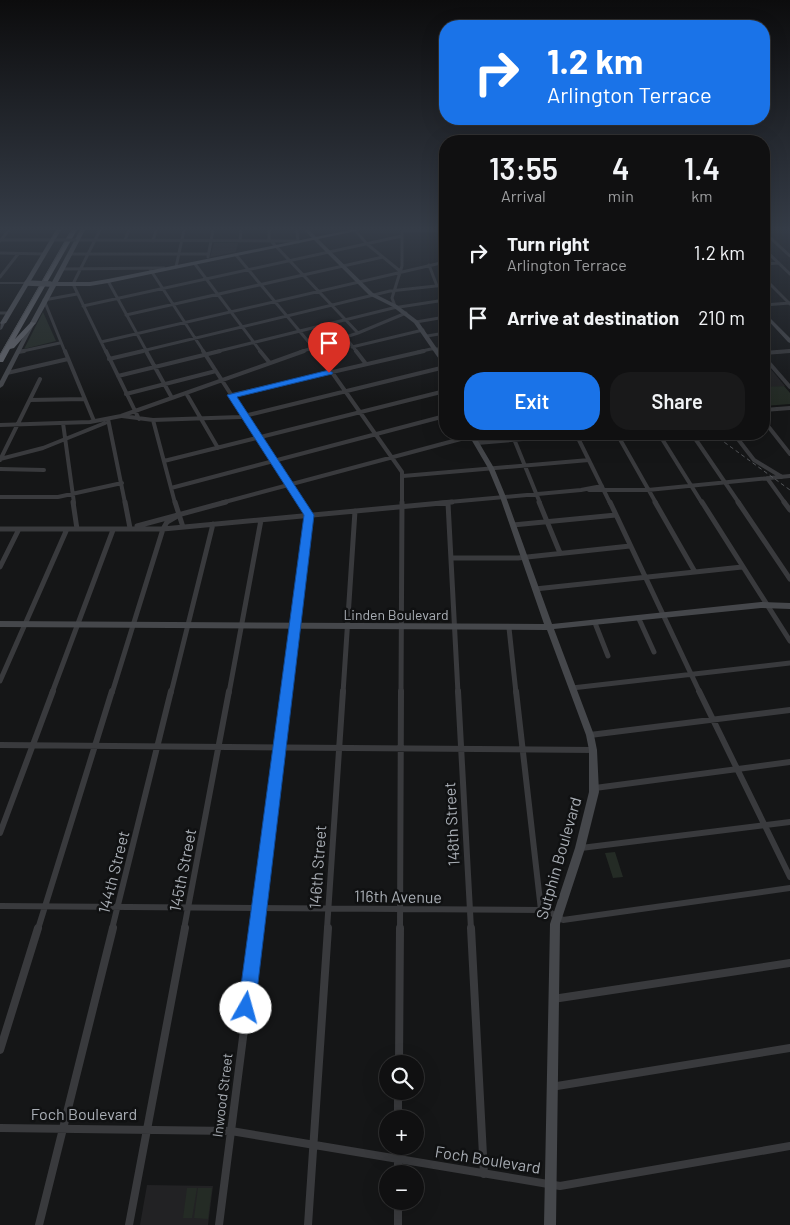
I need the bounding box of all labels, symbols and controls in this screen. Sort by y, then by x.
text: 1.2 km [547,39,643,81]
icon: right [464,40,529,105]
text: Arlington Terrace [547,81,712,107]
text: 13:55 [489,150,558,186]
text: 4 [612,150,630,186]
text: 1.4 [684,150,720,186]
text: Arrival [501,186,546,205]
text: min [608,186,634,205]
text: km [691,186,712,205]
text: Turn right [507,232,589,255]
icon: right [464,239,492,267]
text: 1.2 km [694,241,745,264]
text: Arlington Terrace [507,255,627,274]
icon: arrive [464,304,492,332]
text: Arrive at destination [507,306,679,329]
text: 210 m [698,306,745,329]
pin [308,322,350,373]
icon: arrive [315,329,343,357]
button: Exit [464,372,600,430]
button: Share [610,372,745,430]
street label: Linden Boulevard [343,606,449,623]
street label: 148th Street [439,782,463,866]
street label: Sutphin Boulevard [531,795,585,921]
street label: 146th Street [305,824,329,910]
street label: 145th Street [165,827,199,913]
street label: 144th Street [94,829,132,915]
street label: 116th Avenue [354,886,442,906]
position arrow [219,981,271,1033]
street label: Inwood Street [208,1052,236,1138]
map controls [379,1055,424,1210]
button: search [379,1055,424,1100]
street label: Foch Boulevard [31,1104,137,1123]
button: + [379,1110,424,1155]
street label: Foch Boulevard [434,1141,542,1177]
button: − [379,1165,424,1210]

